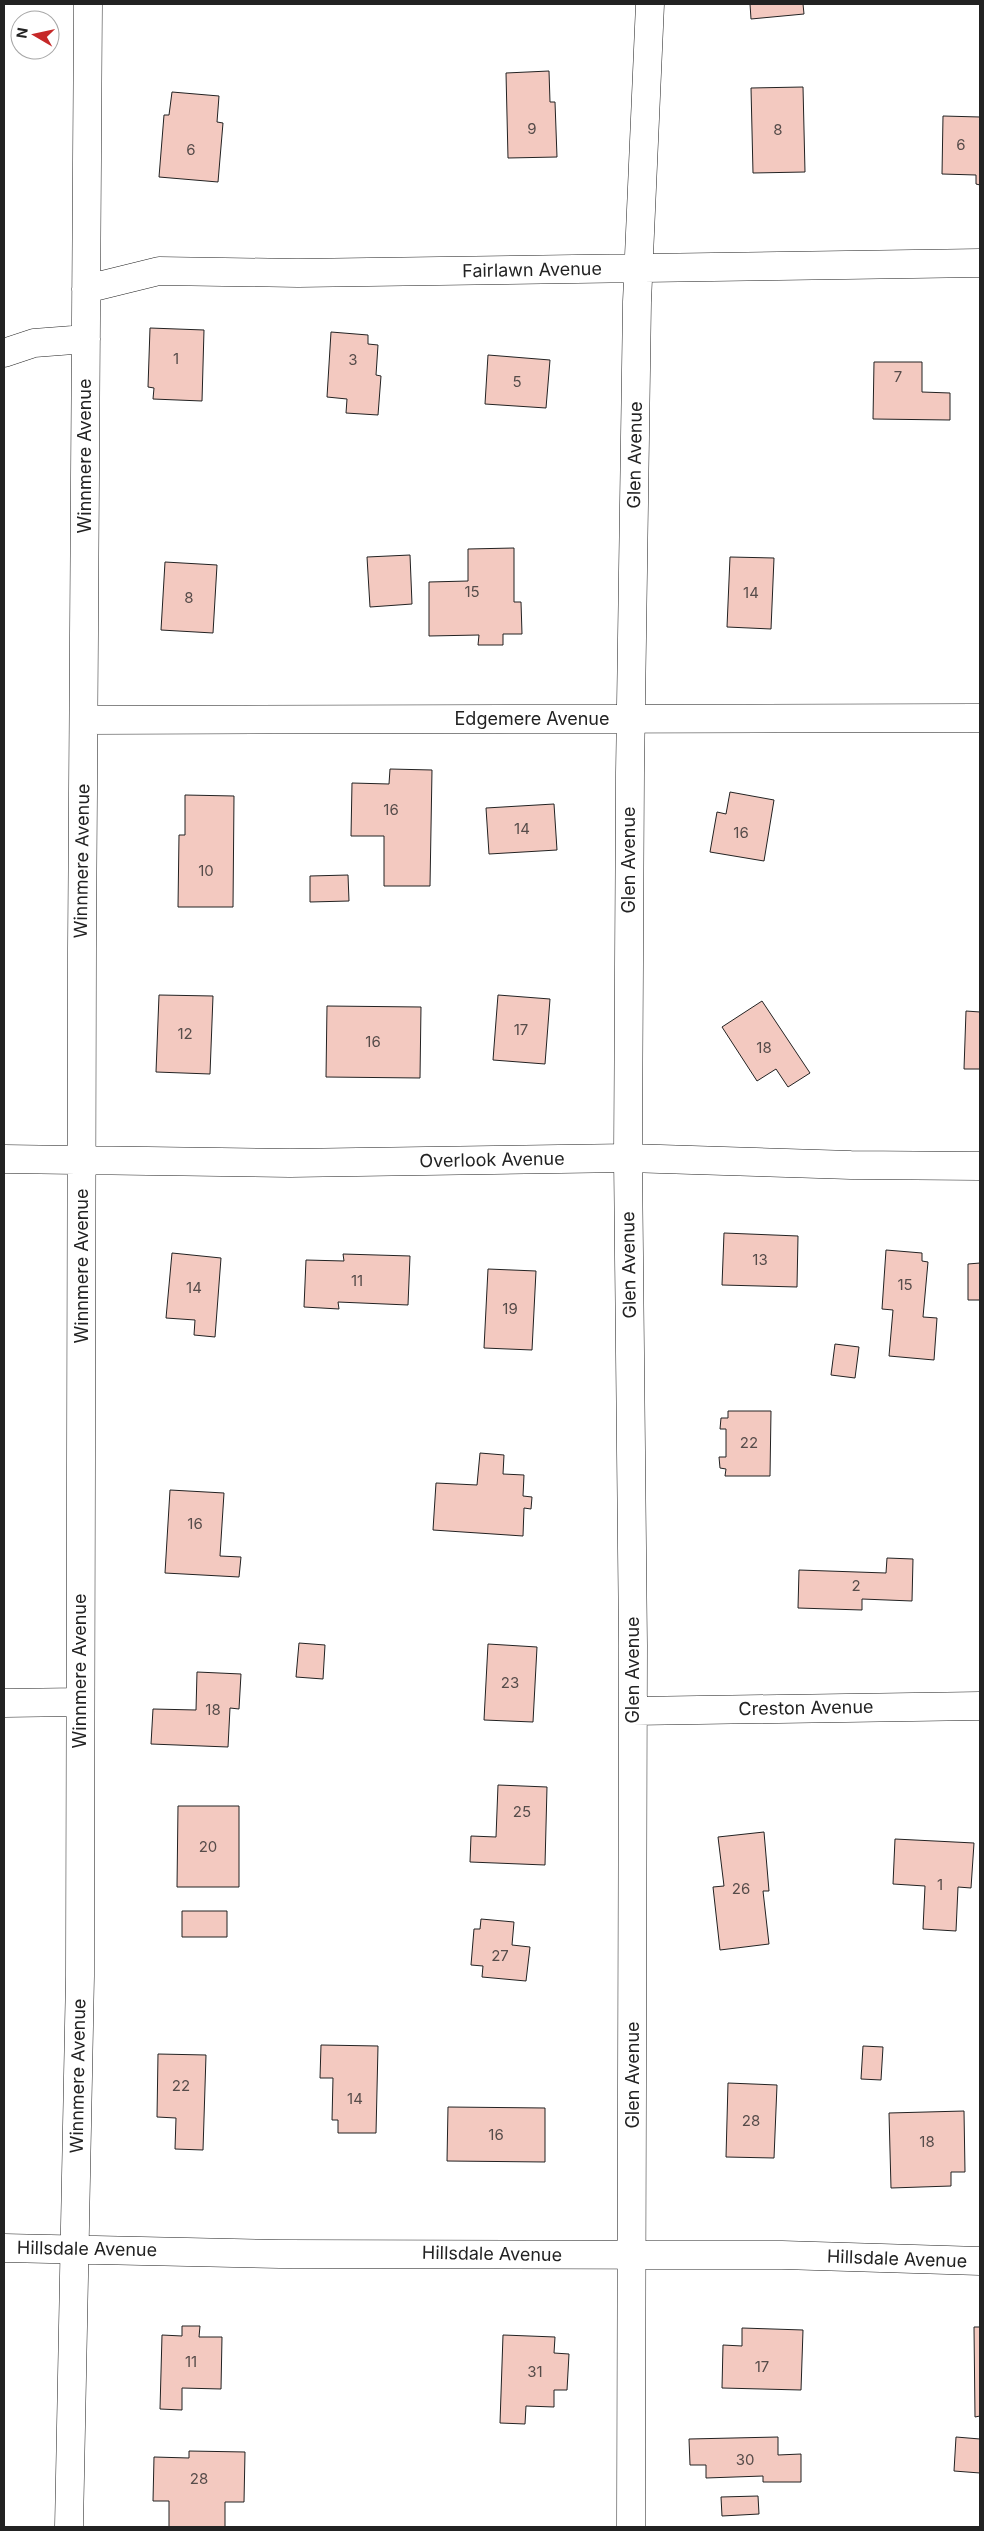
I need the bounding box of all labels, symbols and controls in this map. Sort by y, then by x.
north arrow [10,10,60,60]
text: N [12,26,31,39]
house number: 9 [527,119,537,138]
house number: 8 [773,120,783,139]
house number: 6 [956,135,966,154]
house number: 6 [186,140,196,159]
street label: Fairlawn Avenue [462,258,602,281]
house number: 1 [173,349,179,368]
house number: 3 [348,350,358,369]
house number: 7 [894,367,902,386]
house number: 5 [512,372,522,391]
street label: Winnmere Avenue [74,379,95,533]
street label: Glen Avenue [623,401,646,509]
house number: 15 [464,582,480,601]
house number: 14 [743,583,759,602]
house number: 8 [184,588,194,607]
street label: Edgemere Avenue [455,708,609,729]
street label: Winnmere Avenue [70,783,93,939]
house number: 16 [383,800,399,819]
street label: Glen Avenue [618,806,639,914]
house number: 14 [514,819,530,838]
house number: 16 [733,823,749,842]
house number: 10 [198,861,214,880]
house number: 17 [514,1020,528,1039]
house number: 12 [177,1024,193,1043]
house number: 16 [365,1032,381,1051]
house number: 18 [756,1038,772,1057]
street label: Overlook Avenue [419,1148,565,1171]
street label: Winnmere Avenue [71,1189,92,1343]
street label: Glen Avenue [617,1211,640,1319]
house number: 13 [752,1250,768,1269]
house number: 11 [351,1271,363,1290]
house number: 15 [897,1275,913,1294]
house number: 14 [186,1278,202,1297]
house number: 19 [502,1299,518,1318]
house number: 22 [740,1433,758,1452]
house number: 16 [187,1514,203,1533]
house number: 2 [851,1576,861,1595]
street label: Winnmere Avenue [69,1594,90,1748]
street label: Glen Avenue [622,1616,643,1724]
house number: 23 [501,1673,519,1692]
street label: Creston Avenue [738,1696,874,1719]
house number: 18 [205,1700,221,1719]
house number: 25 [513,1802,531,1821]
house number: 20 [199,1837,217,1856]
house number: 1 [937,1875,943,1894]
house number: 26 [732,1879,750,1898]
house number: 27 [491,1946,509,1965]
street label: Winnmere Avenue [66,1998,89,2154]
street label: Glen Avenue [622,2021,643,2129]
house number: 22 [172,2076,190,2095]
house number: 14 [347,2089,363,2108]
house number: 28 [742,2111,760,2130]
house number: 16 [488,2125,504,2144]
house number: 18 [919,2132,935,2151]
street label: Hillsdale Avenue [17,2237,157,2260]
street label: Hillsdale Avenue [422,2242,562,2265]
street label: Hillsdale Avenue [827,2246,967,2271]
house number: 11 [185,2352,197,2371]
house number: 17 [755,2357,769,2376]
house number: 31 [527,2362,543,2381]
house number: 30 [736,2450,754,2469]
house number: 28 [190,2469,208,2488]

